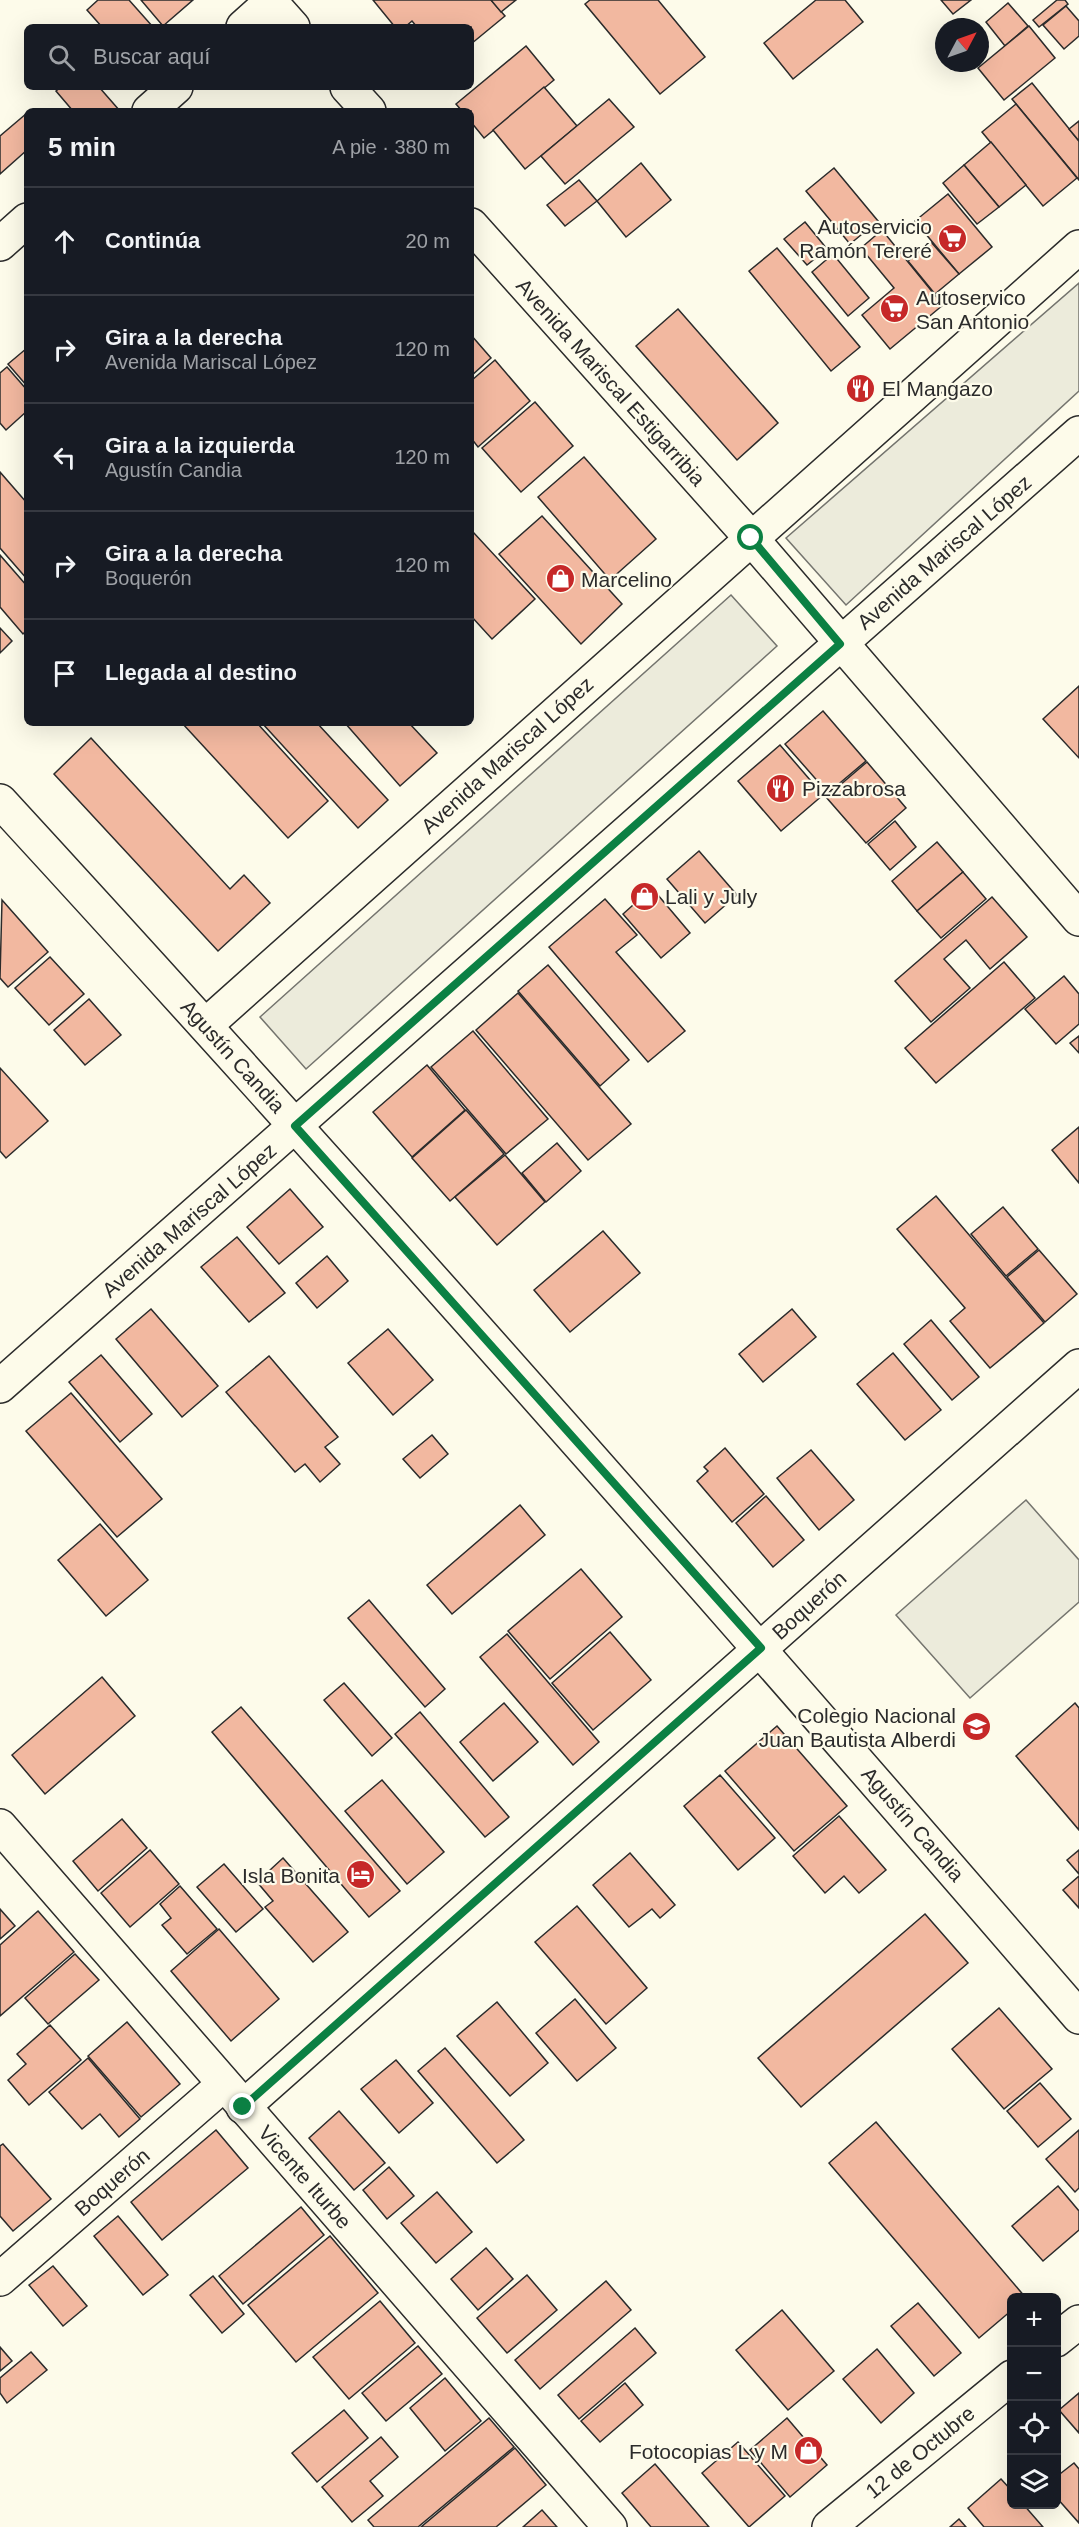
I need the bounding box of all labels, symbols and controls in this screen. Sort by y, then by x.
north arrow [935,18,989,72]
search box [24,24,474,90]
icon: search [45,41,78,74]
text: Buscar aquí [93,44,210,69]
text: 5 min [48,132,116,162]
text: A pie · 380 m [332,136,450,158]
place label: Autoservicio Ramón Tereré [799,215,932,262]
supermarket icon: Autoservicio Ramón Tereré [937,222,969,254]
icon: ahead [48,225,81,258]
text: Continúa [105,228,200,253]
text: 20 m [406,230,450,252]
street label: Avenida Mariscal Estigarribia [512,274,710,490]
place label: Autoservico San Antonio [916,286,1029,333]
supermarket icon: Autoservico San Antonio [879,293,911,325]
text: Gira a la derecha [105,325,282,350]
icon: right [48,333,81,366]
text: 120 m [394,338,450,360]
text: Avenida Mariscal López [105,351,317,373]
restaurant icon: El Mangazo [845,372,877,404]
place label: El Mangazo [882,377,993,400]
text: Gira a la izquierda [105,433,295,458]
icon: left [48,441,81,474]
text: 120 m [394,446,450,468]
text: Agustín Candia [105,459,242,481]
street label: Avenida Mariscal López [852,470,1036,634]
route start [737,524,763,550]
text: Gira a la derecha [105,541,282,566]
icon: right [48,549,81,582]
text: 120 m [394,554,450,576]
shop icon: Marcelino [544,563,576,595]
text: Boquerón [105,567,192,589]
place label: Marcelino [581,568,672,591]
icon: arrive [48,657,81,690]
text: Llegada al destino [105,660,297,685]
street label: Avenida Mariscal López [417,672,597,838]
restaurant icon: Pizzabrosa [765,772,797,804]
place label: Pizzabrosa [802,777,906,800]
shop icon: Lali y July [628,880,660,912]
place label: Lali y July [665,885,758,908]
street label: Agustín Candia [176,995,290,1117]
street label: Avenida Mariscal López [97,1138,281,1302]
street label: Boquerón [767,1566,851,1644]
place label: Colegio Nacional Juan Bautista Alberdi [759,1704,956,1751]
school or university icon: Colegio Nacional Juan Bautista Alberdi [961,1711,993,1743]
street label: Agustín Candia [857,1762,969,1886]
hotel icon: Isla Bonita [345,1859,377,1891]
place label: Isla Bonita [242,1864,340,1887]
route end [229,2093,255,2119]
street label: Vicente Iturbe [254,2121,356,2233]
street label: Boquerón [70,2143,154,2221]
map controls [1007,2293,1061,2509]
button: + [1007,2293,1061,2347]
button: − [1007,2347,1061,2401]
street label: 12 de Octubre [861,2401,979,2503]
button: locate [1007,2401,1061,2455]
shop icon: Fotocopias L y M [793,2435,825,2467]
place label: Fotocopias L y M [629,2440,788,2463]
button: layers [1007,2455,1061,2509]

